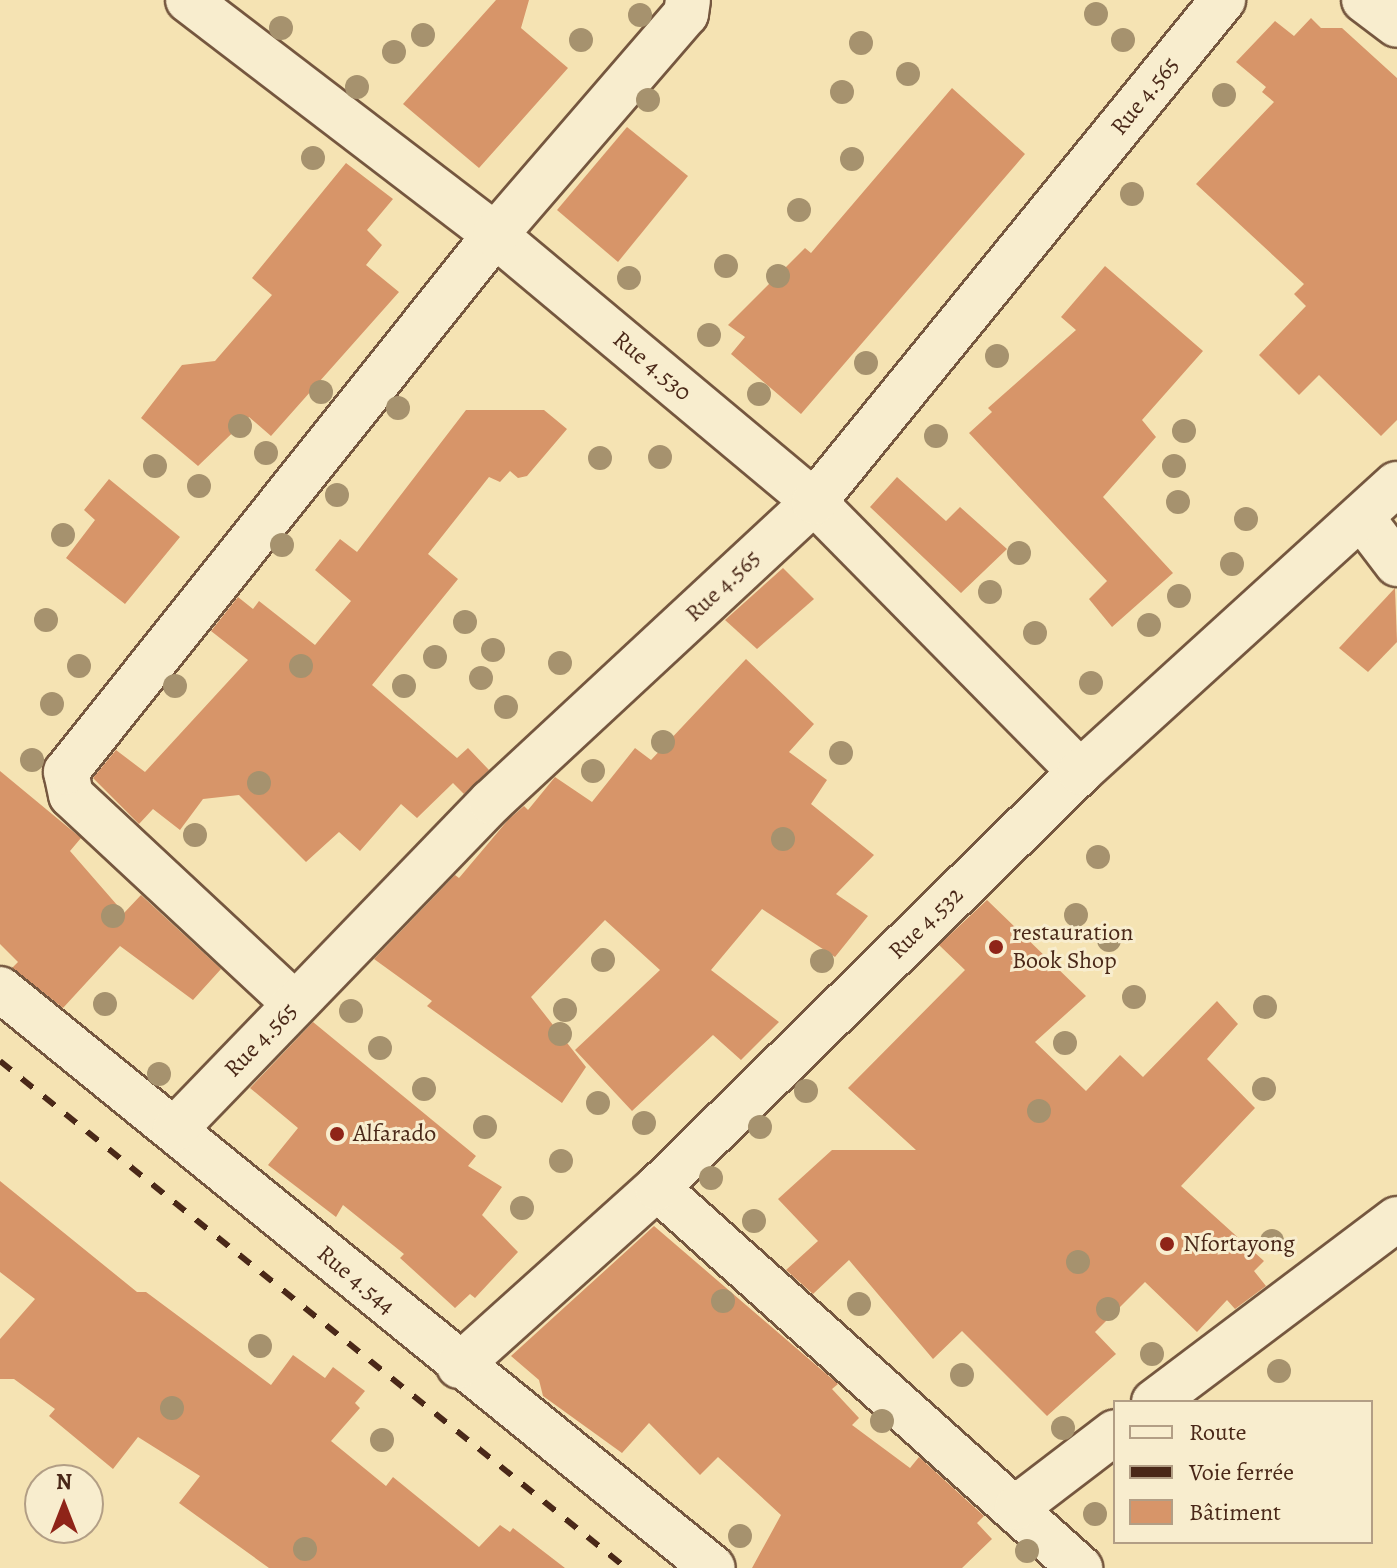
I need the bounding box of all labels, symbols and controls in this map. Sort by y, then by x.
street label: Rue 4.565 [1105,51,1185,141]
street label: Rue 4.530 [607,325,697,407]
street label: Rue 4.565 [679,544,767,628]
street label: Rue 4.532 [883,881,969,965]
place label: restauration Book Shop [1012,919,1133,975]
marker: restauration Book Shop [987,938,1005,956]
street label: Rue 4.565 [219,997,303,1083]
place label: Alfarado [353,1120,436,1148]
marker: Alfarado [328,1125,346,1143]
place label: Nfortayong [1183,1230,1295,1258]
marker: Nfortayong [1158,1235,1176,1253]
street label: Rue 4.544 [311,1239,401,1321]
legend [1113,1400,1373,1544]
text: Route [1189,1416,1247,1448]
text: Voie ferrée [1189,1456,1294,1488]
north arrow [24,1464,104,1544]
text: N [56,1467,72,1497]
text: Bâtiment [1189,1496,1281,1528]

